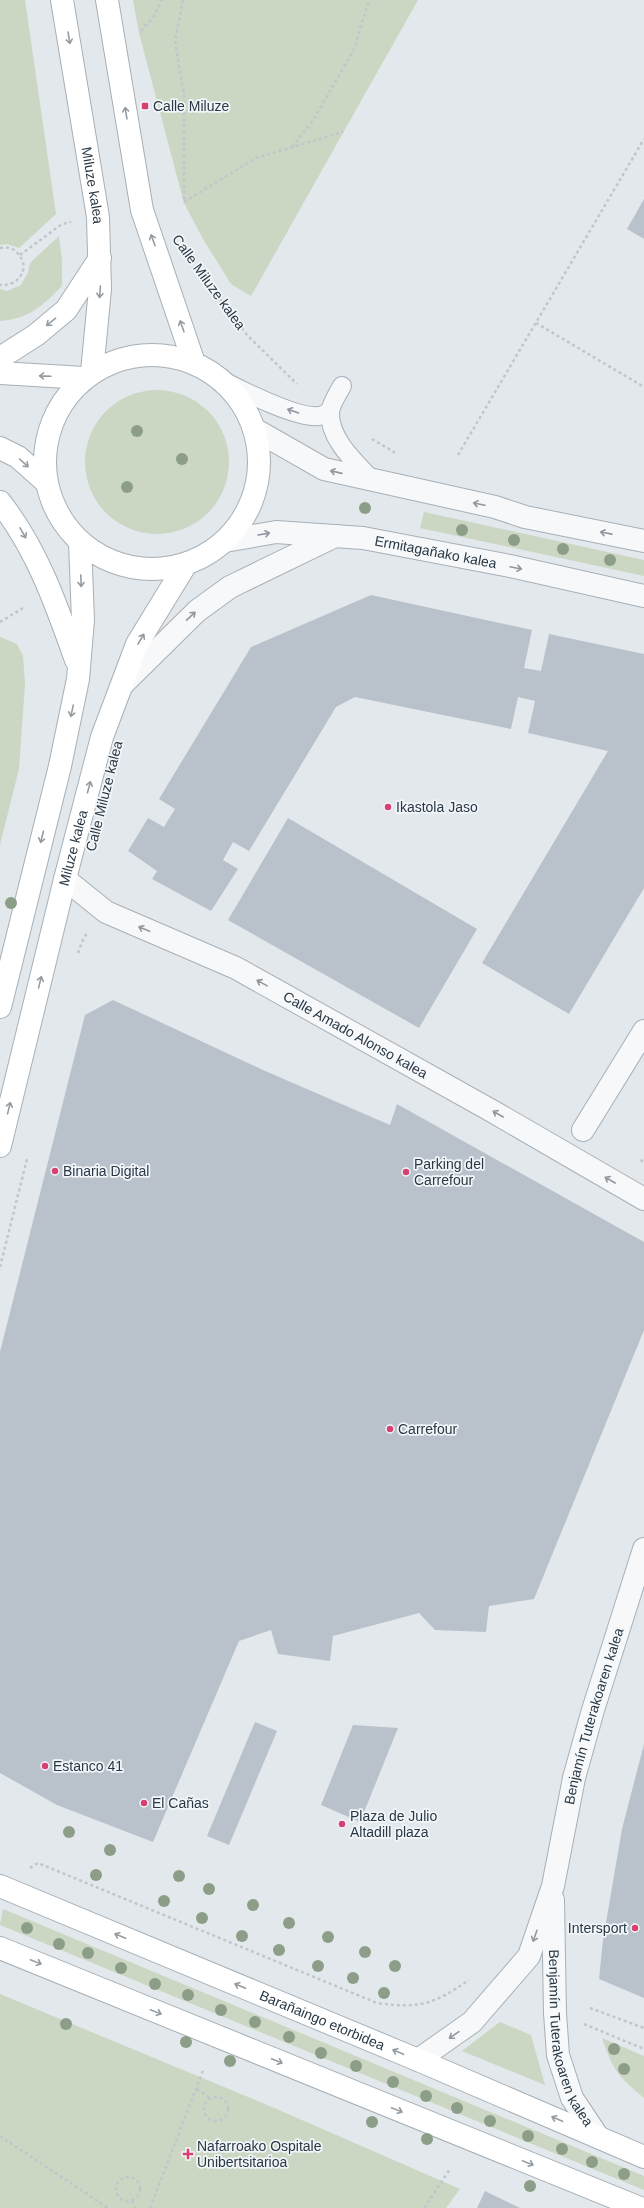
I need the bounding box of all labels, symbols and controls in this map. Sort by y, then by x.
one-way arrow [65,32,73,45]
place label: Calle Miluze [153,98,229,114]
marker: Calle Miluze [140,101,150,111]
one-way arrow [122,107,130,120]
street label: Miluze kalea [78,146,106,224]
street label: Calle Miluze kalea [169,231,249,333]
one-way arrow [149,235,157,247]
one-way arrow [96,285,103,298]
one-way arrow [46,318,57,327]
one-way arrow [178,320,185,333]
one-way arrow [39,372,52,380]
one-way arrow [287,406,299,414]
one-way arrow [19,458,29,467]
one-way arrow [329,467,342,475]
one-way arrow [473,500,486,508]
one-way arrow [19,527,27,539]
one-way arrow [600,529,613,537]
one-way arrow [257,530,270,538]
street label: Ermitagañako kalea [373,532,498,571]
one-way arrow [509,564,522,572]
one-way arrow [78,574,85,587]
one-way arrow [186,612,196,621]
one-way arrow [137,633,145,645]
one-way arrow [67,704,75,717]
street label: Calle Miluze kalea [82,739,126,853]
one-way arrow [86,781,93,794]
place label: Ikastola Jaso [396,799,478,815]
marker: Ikastola Jaso [383,802,393,812]
street label: Miluze kalea [56,808,91,887]
one-way arrow [38,830,46,843]
one-way arrow [138,925,150,932]
one-way arrow [37,975,45,988]
one-way arrow [256,978,268,986]
street label: Calle Amado Alonso kalea [280,988,431,1082]
one-way arrow [6,1102,14,1115]
one-way arrow [492,1110,504,1118]
place label: Parking del Carrefour [414,1156,484,1188]
place label: Binaria Digital [63,1163,149,1179]
marker: Binaria Digital [50,1166,60,1176]
marker: Parking del Carrefour [401,1167,411,1177]
one-way arrow [604,1175,616,1183]
place label: Carrefour [398,1421,457,1437]
marker: Carrefour [385,1424,395,1434]
street label: Benjamín Tuterakoaren kalea [561,1626,627,1806]
place label: Estanco 41 [53,1758,123,1774]
marker: Estanco 41 [40,1761,50,1771]
place label: El Cañas [152,1795,209,1811]
marker: El Cañas [139,1798,149,1808]
place label: Plaza de Julio Altadill plaza [350,1808,437,1840]
marker: Plaza de Julio Altadill plaza [337,1819,347,1829]
place label: Intersport [568,1920,627,1936]
marker: Intersport [630,1923,640,1933]
one-way arrow [531,1930,539,1942]
one-way arrow [114,1932,126,1939]
street label: Benjamín Tuterakoaren kalea [546,1949,597,2129]
one-way arrow [30,1959,42,1967]
one-way arrow [234,1981,246,1989]
street label: Barañaingo etorbidea [257,1987,387,2053]
one-way arrow [150,2008,162,2016]
one-way arrow [448,2031,459,2039]
one-way arrow [393,2047,405,2055]
one-way arrow [270,2058,282,2065]
one-way arrow [391,2106,403,2114]
one-way arrow [551,2115,563,2123]
place label: Nafarroako Ospitale Unibertsitarioa [197,2138,322,2170]
marker: Nafarroako Ospitale Unibertsitarioa [182,2148,194,2160]
one-way arrow [521,2159,533,2167]

